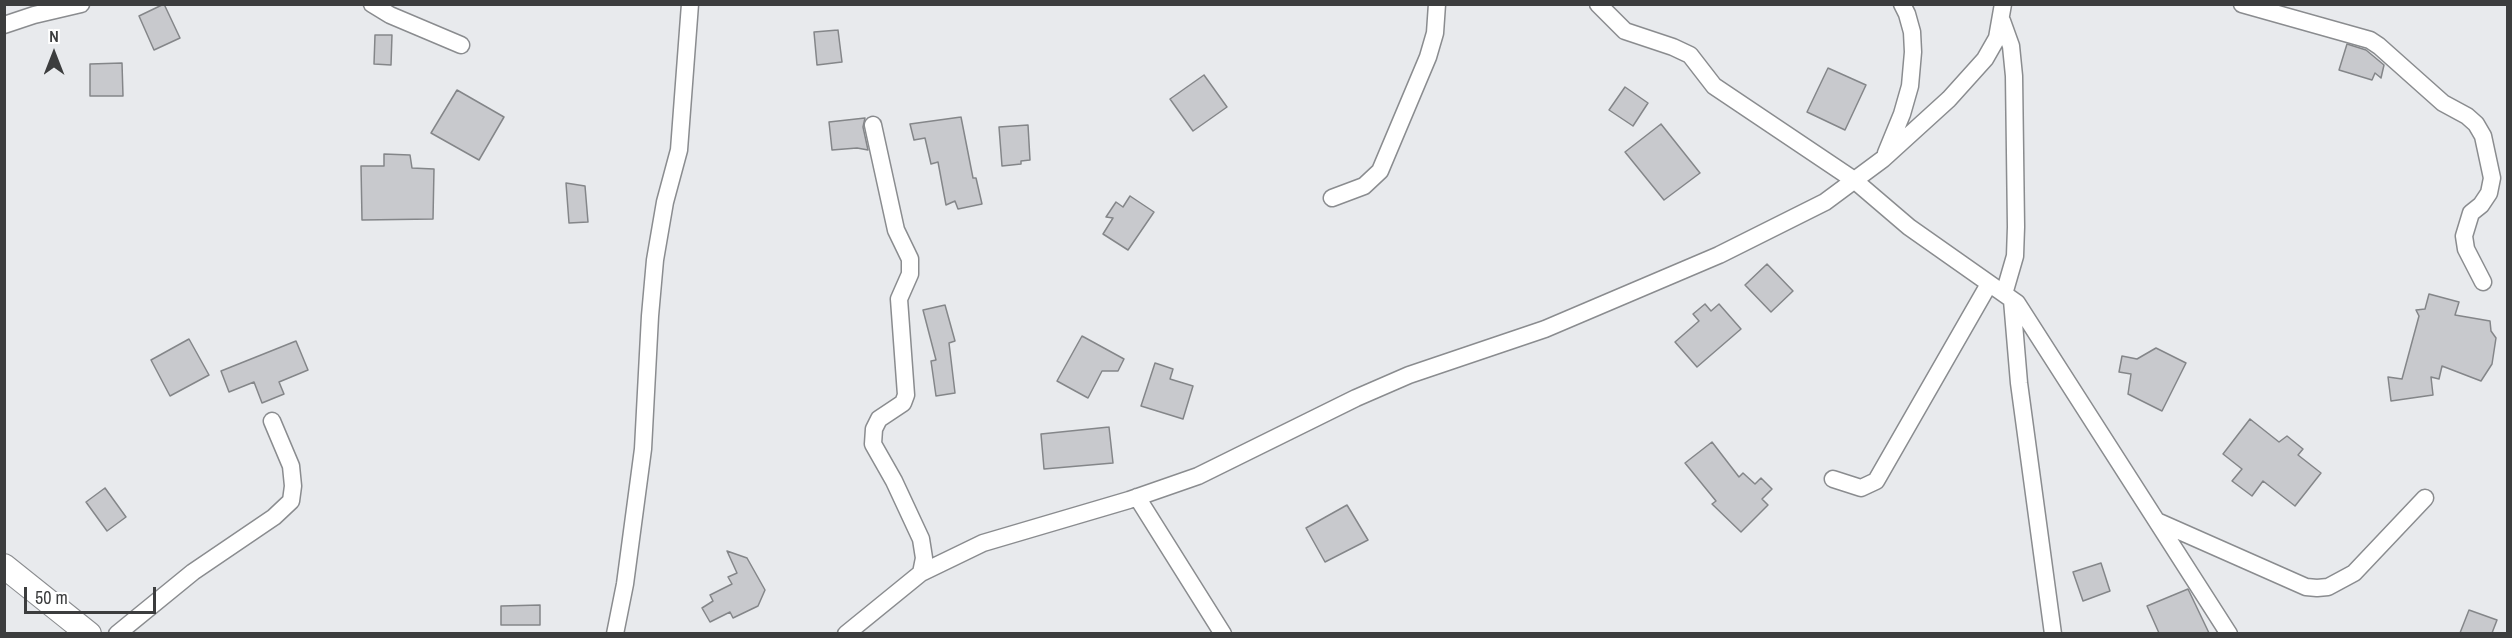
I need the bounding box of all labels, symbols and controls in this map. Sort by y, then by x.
north arrow [24,24,84,84]
text: N [49,25,59,47]
scale bar [27,575,159,613]
text: 50 m [35,585,68,610]

